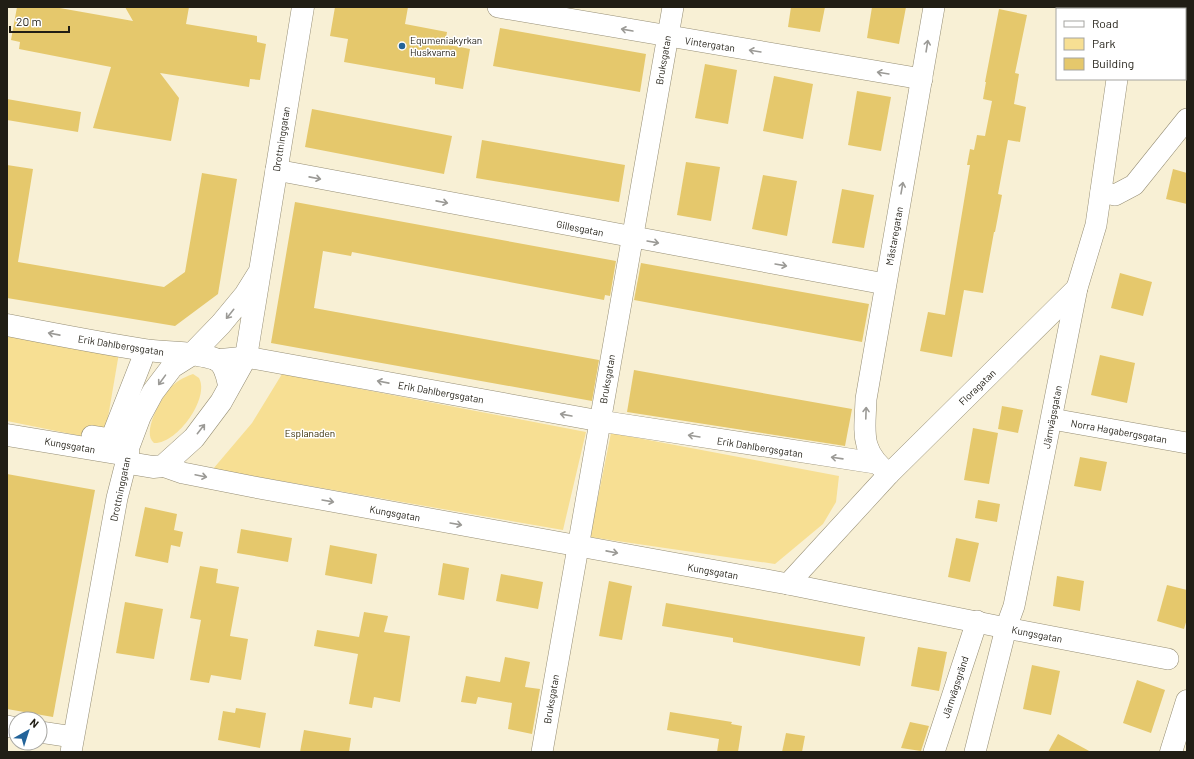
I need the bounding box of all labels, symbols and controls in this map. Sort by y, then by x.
scale bar [10,8,69,34]
legend [1056,8,1186,80]
text: 20 m [16,14,42,28]
text: Road [1092,16,1119,30]
one-way arrow [621,26,634,34]
place label: Equmeniakyrkan Huskvarna [410,34,482,58]
street label: Vintergatan [684,34,736,54]
street label: Bruksgatan [653,35,673,85]
text: Park [1092,36,1116,50]
one-way arrow [923,40,931,53]
marker: Equmeniakyrkan Huskvarna [397,41,407,51]
one-way arrow [749,47,762,55]
text: Building [1092,56,1134,70]
one-way arrow [877,68,890,76]
street label: Drottninggatan [270,106,292,172]
one-way arrow [308,174,321,182]
one-way arrow [899,182,907,195]
one-way arrow [436,198,449,206]
street label: Mästaregatan [883,206,905,266]
street label: Gillesgatan [555,218,605,238]
one-way arrow [646,238,659,246]
one-way arrow [774,261,787,269]
one-way arrow [225,308,234,319]
one-way arrow [48,329,61,337]
street label: Erik Dahlbergsgatan [77,332,165,358]
street label: Bruksgatan [597,354,617,404]
street label: Floragatan [956,366,998,408]
one-way arrow [157,375,166,386]
one-way arrow [377,377,390,385]
street label: Erik Dahlbergsgatan [397,379,485,405]
street label: Järnvägsgatan [1040,384,1064,450]
one-way arrow [862,407,870,420]
one-way arrow [560,411,573,419]
street label: Norra Hagabergsgatan [1070,417,1168,445]
one-way arrow [197,423,206,434]
park label: Esplanaden [285,427,335,439]
one-way arrow [688,432,701,440]
street label: Erik Dahlbergsgatan [716,434,804,460]
street label: Kungsgatan [44,435,96,455]
one-way arrow [830,454,843,462]
street label: Drottninggatan [107,456,133,522]
one-way arrow [194,473,207,481]
one-way arrow [321,497,334,505]
street label: Kungsgatan [369,503,421,523]
one-way arrow [449,520,462,528]
one-way arrow [605,548,618,556]
street label: Kungsgatan [687,561,739,581]
street label: Kungsgatan [1011,623,1063,645]
street label: Järnvägsgränd [939,654,971,720]
street label: Bruksgatan [541,674,561,724]
north arrow [8,711,48,751]
text: N [28,715,42,730]

